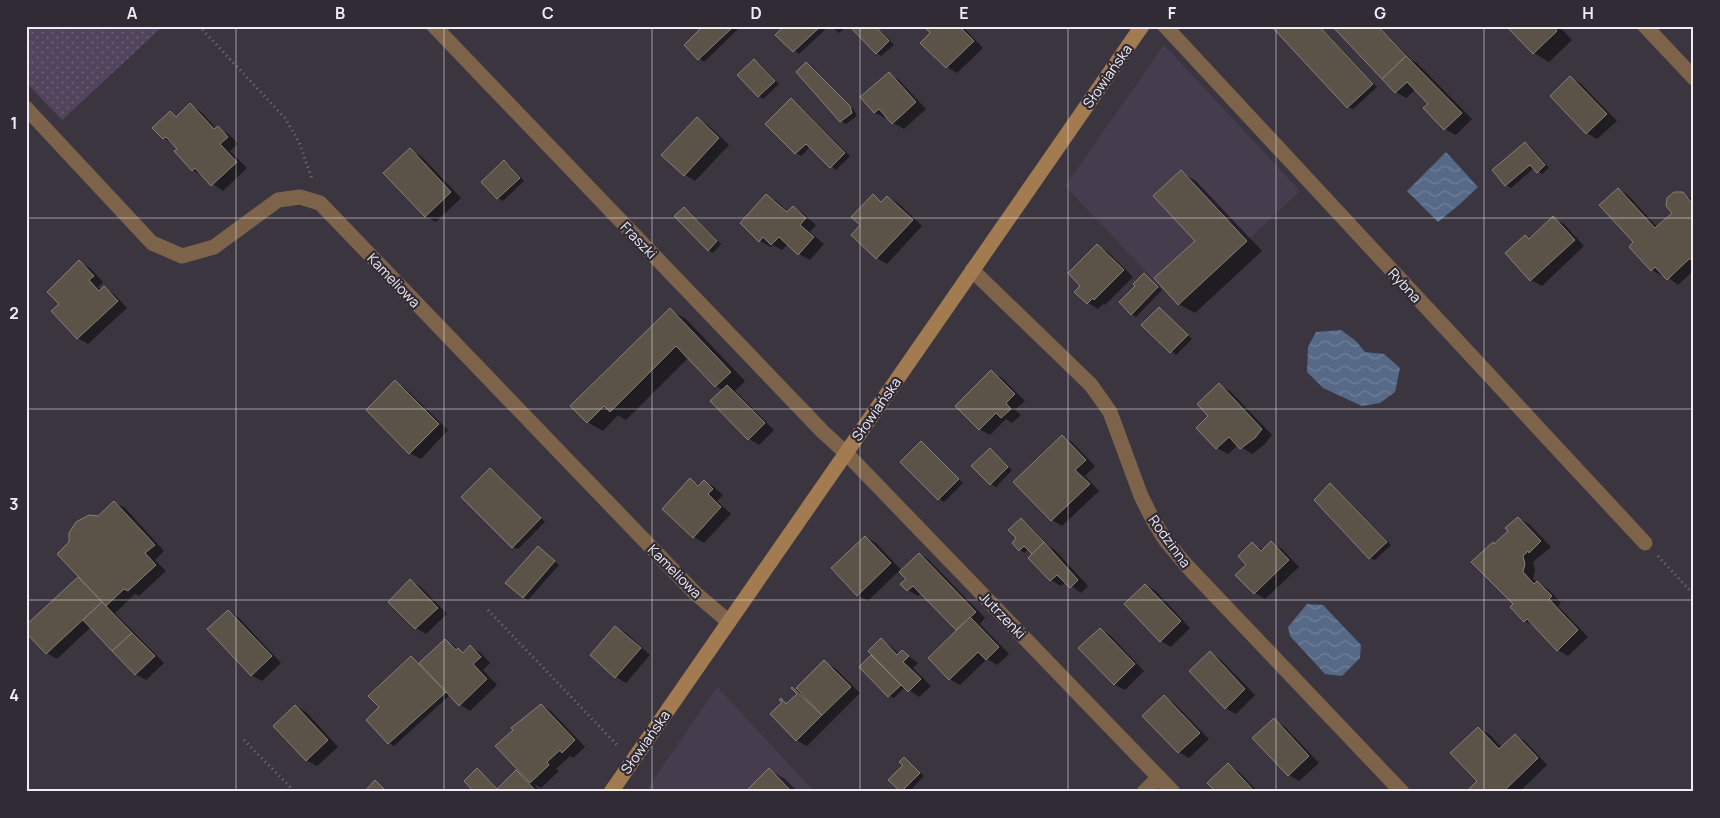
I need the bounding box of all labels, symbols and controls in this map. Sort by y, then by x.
text: A [127,2,138,24]
text: B [335,2,345,24]
text: C [542,2,554,24]
text: D [750,2,762,24]
text: E [959,2,969,24]
text: F [1168,2,1177,24]
text: G [1374,2,1386,24]
text: H [1582,2,1594,24]
street label: Słowiańska [1078,40,1136,112]
text: 1 [10,112,18,134]
street label: Fraszki [617,217,661,263]
street label: Kameliowa [363,249,425,311]
street label: Rybna [1384,264,1426,306]
text: 2 [9,302,19,324]
street label: Słowiańska [847,373,905,445]
text: 3 [9,493,19,515]
street label: Rodzinna [1145,511,1195,571]
street label: Kameliowa [644,540,706,602]
street label: Jutrzenki [976,587,1030,643]
text: 4 [9,684,19,706]
street label: Słowiańska [616,706,674,778]

